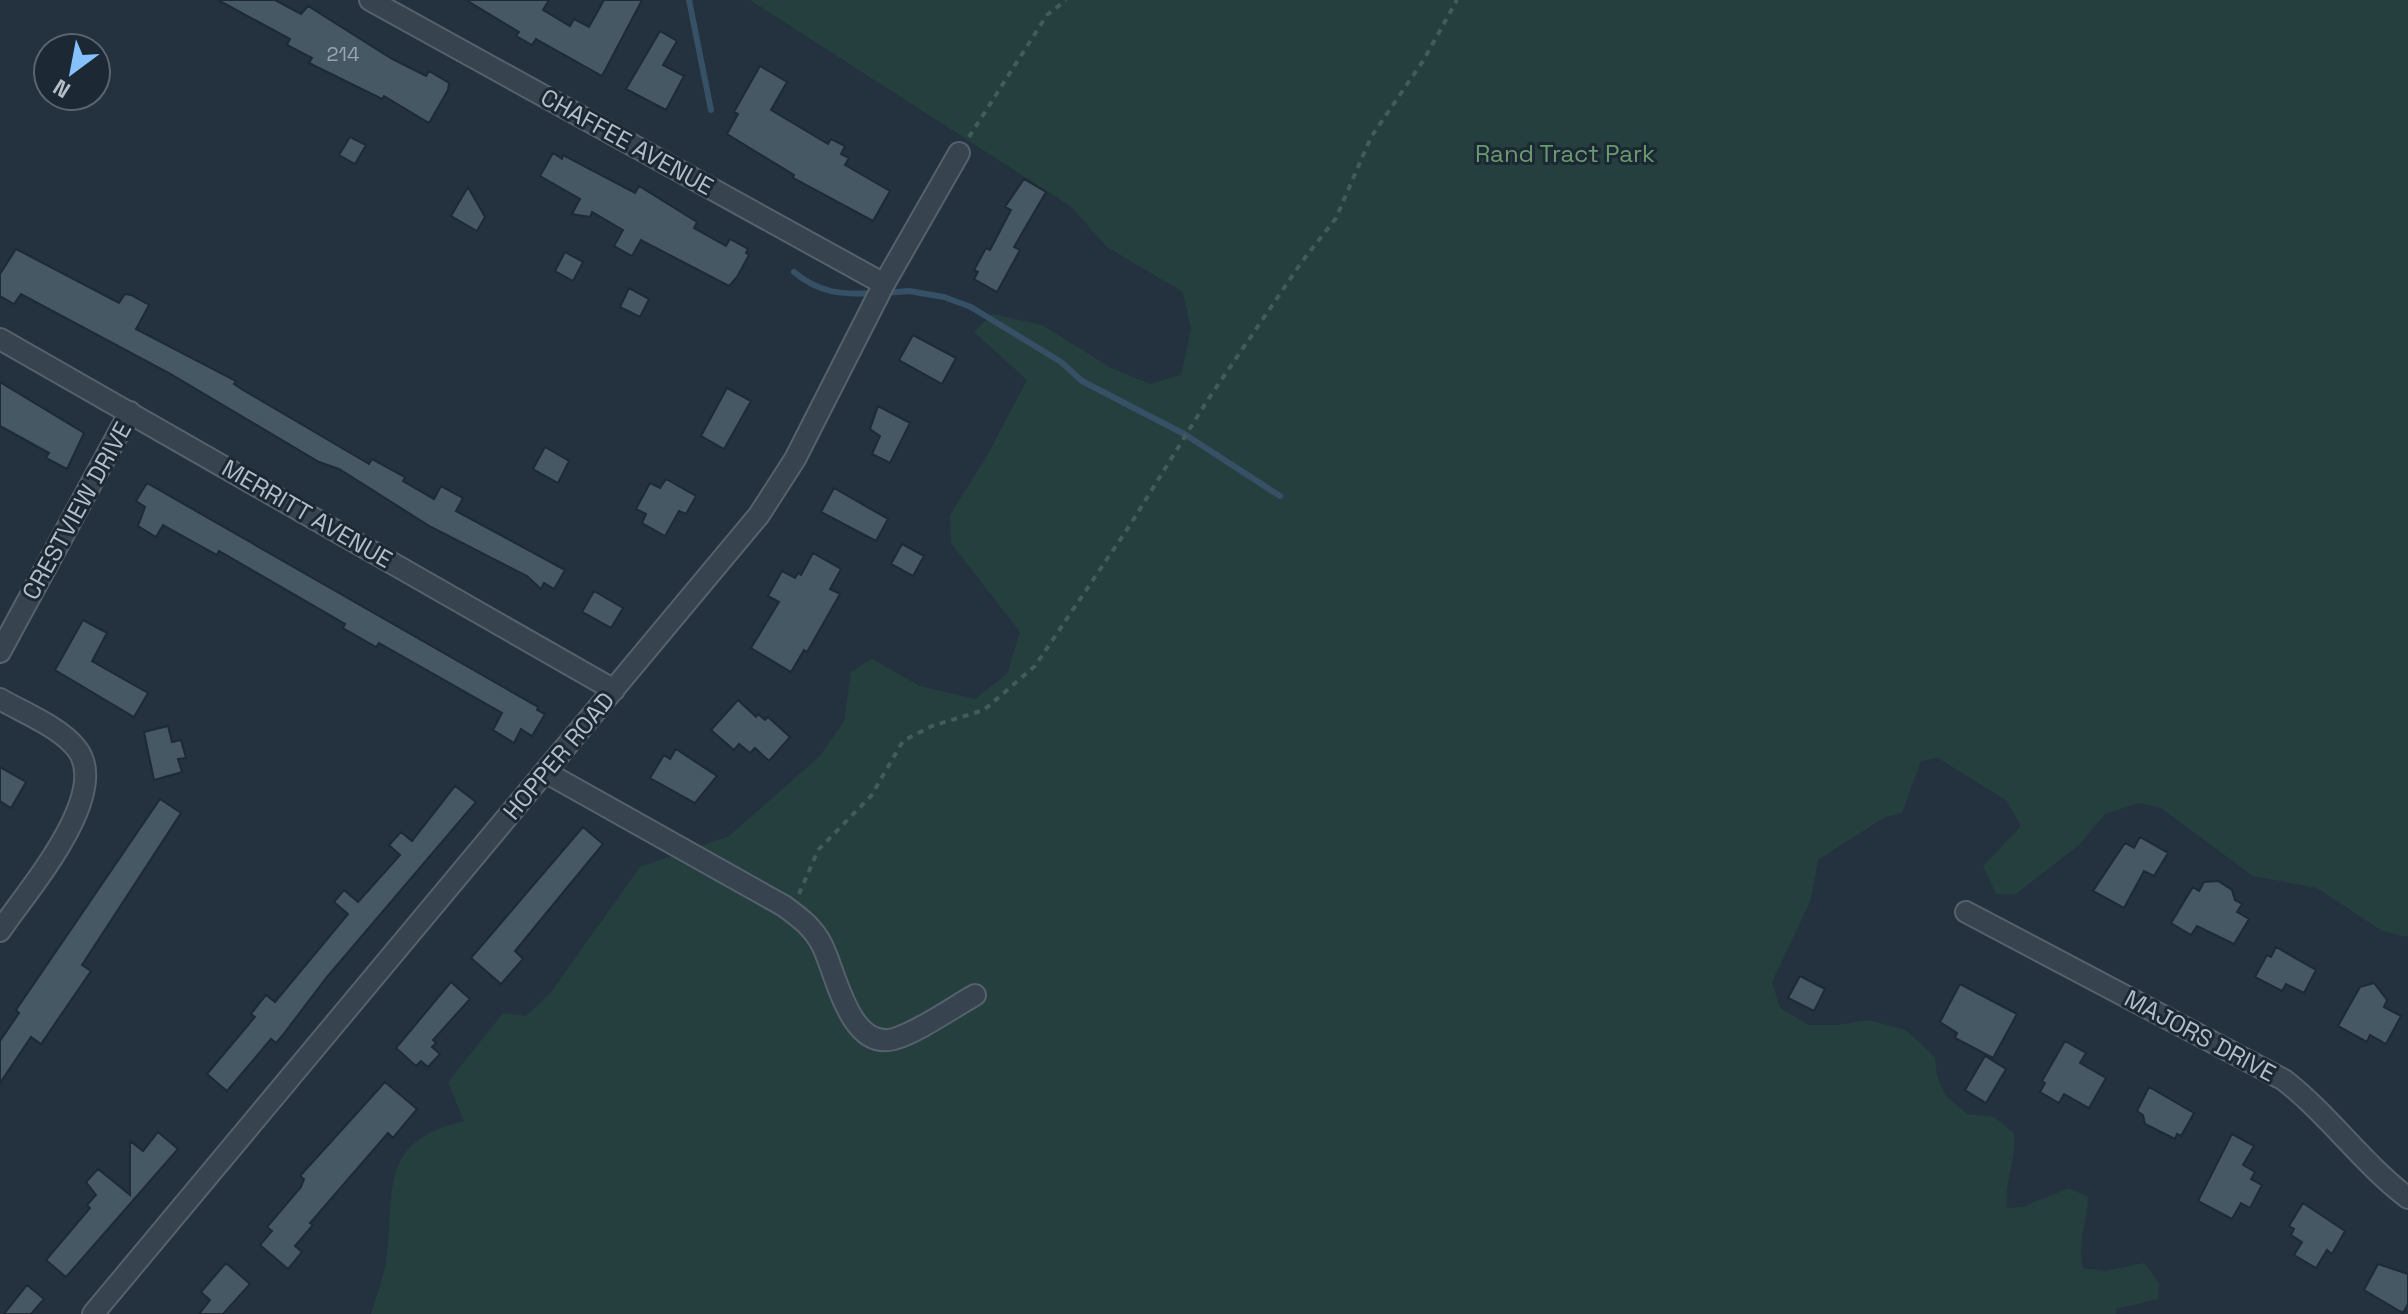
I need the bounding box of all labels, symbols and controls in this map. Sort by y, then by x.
north arrow [32,32,112,112]
house number: 214 [327,41,359,67]
text: N [48,73,75,105]
street label: CHAFFEE AVENUE [535,81,719,202]
park label: Rand Tract Park [1475,138,1655,169]
street label: CRESTVIEW DRIVE [15,416,138,605]
street label: MERRITT AVENUE [217,452,398,575]
street label: HOPPER ROAD [496,685,621,826]
street label: MAJORS DRIVE [2119,983,2281,1088]

